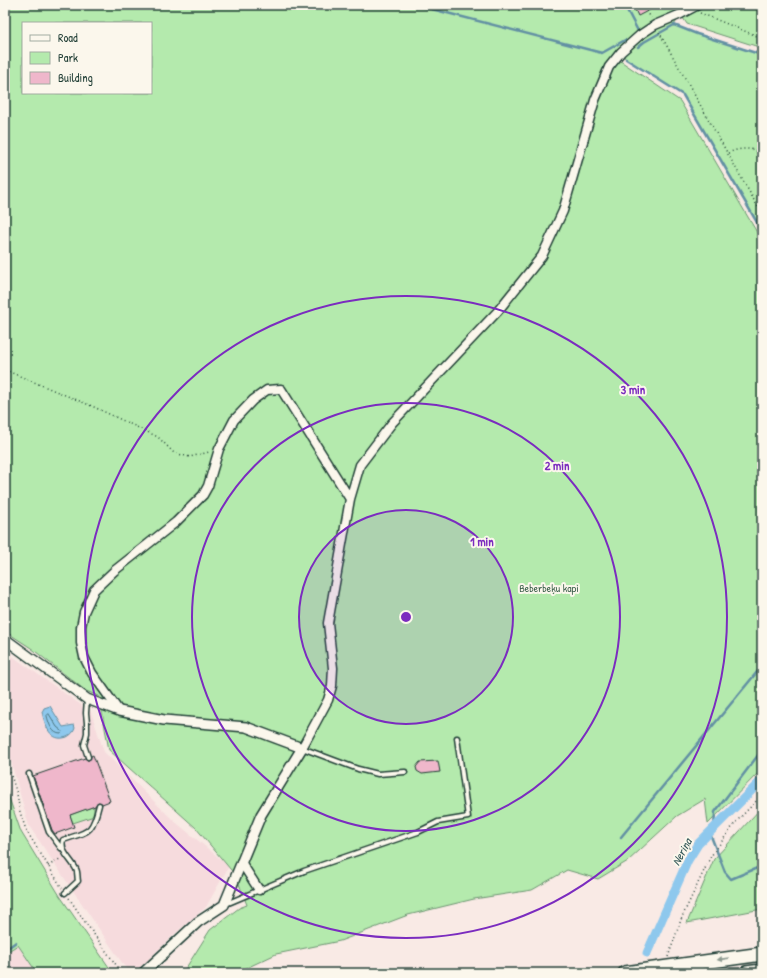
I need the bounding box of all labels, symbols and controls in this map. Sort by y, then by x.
legend [22,22,152,94]
text: Road [58,29,78,46]
text: Park [58,49,78,66]
text: Building [58,69,93,86]
text: 3 min [621,381,646,398]
text: 2 min [545,457,570,474]
text: 1 min [470,533,494,550]
park label: Beberbeķu kapi [519,581,579,595]
centre of rings [399,610,413,624]
water label: Neriņa [667,834,696,868]
one-way arrow [717,956,729,962]

